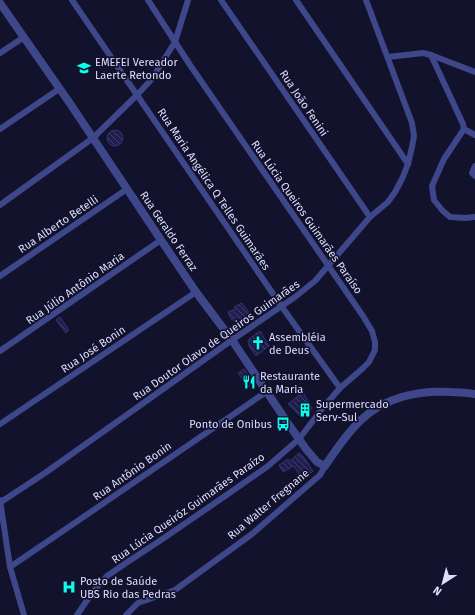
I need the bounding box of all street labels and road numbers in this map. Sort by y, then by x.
street label: Rua João Fenini [277,68,331,139]
street label: Rua Maria Angélica Q Telles Guimarães [154,106,273,273]
street label: Rua Lúcia Queiros Guimarães Paraíso [248,138,365,297]
street label: Rua Geraldo Ferraz [137,189,200,274]
street label: Rua Alberto Betelli [16,193,101,256]
street label: Rua Júlio Antônio Maria [24,249,127,327]
street label: Rua Doutor Olavo de Queiros Guimarães [130,278,302,403]
street label: Rua José Bonin [59,323,128,376]
street label: Rua Antônio Bonin [90,439,174,503]
street label: Rua Lúcia Queiróz Guimarães Paraízo [109,450,267,566]
street label: Rua Walter Fregnane [225,467,312,542]

